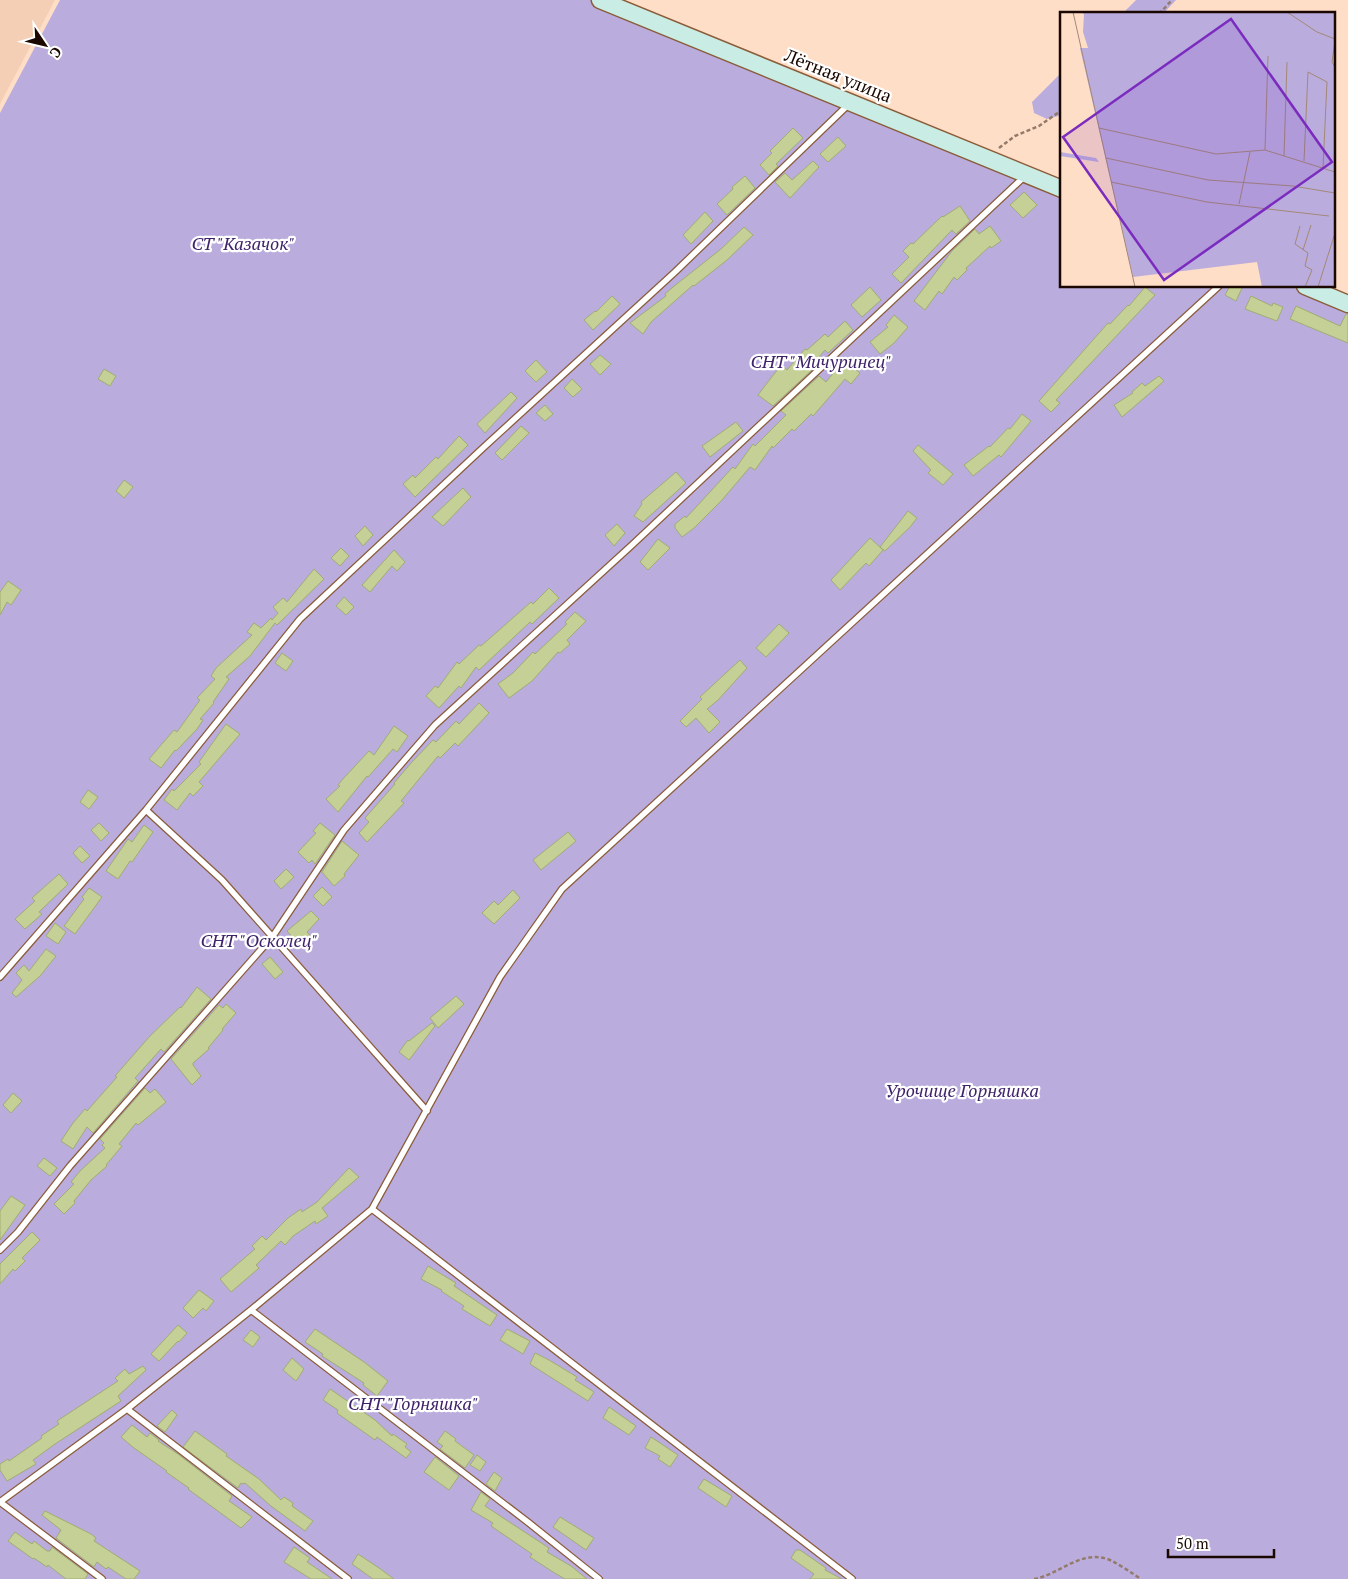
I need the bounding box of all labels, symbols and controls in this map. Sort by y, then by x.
inset map [1060,12,1336,288]
north arrow [20,20,70,70]
street label: Лётная улица [780,42,895,107]
text: С [46,44,66,62]
park label: СТ "Казачок" [191,231,295,255]
park label: СНТ "Мичуринец" [751,349,891,373]
park label: СНТ "Осколец" [200,928,318,952]
park label: Урочище Горняшка [885,1078,1039,1102]
park label: СНТ "Горняшка" [348,1391,478,1415]
scale bar [1168,1526,1274,1558]
text: 50 m [1176,1533,1209,1553]

